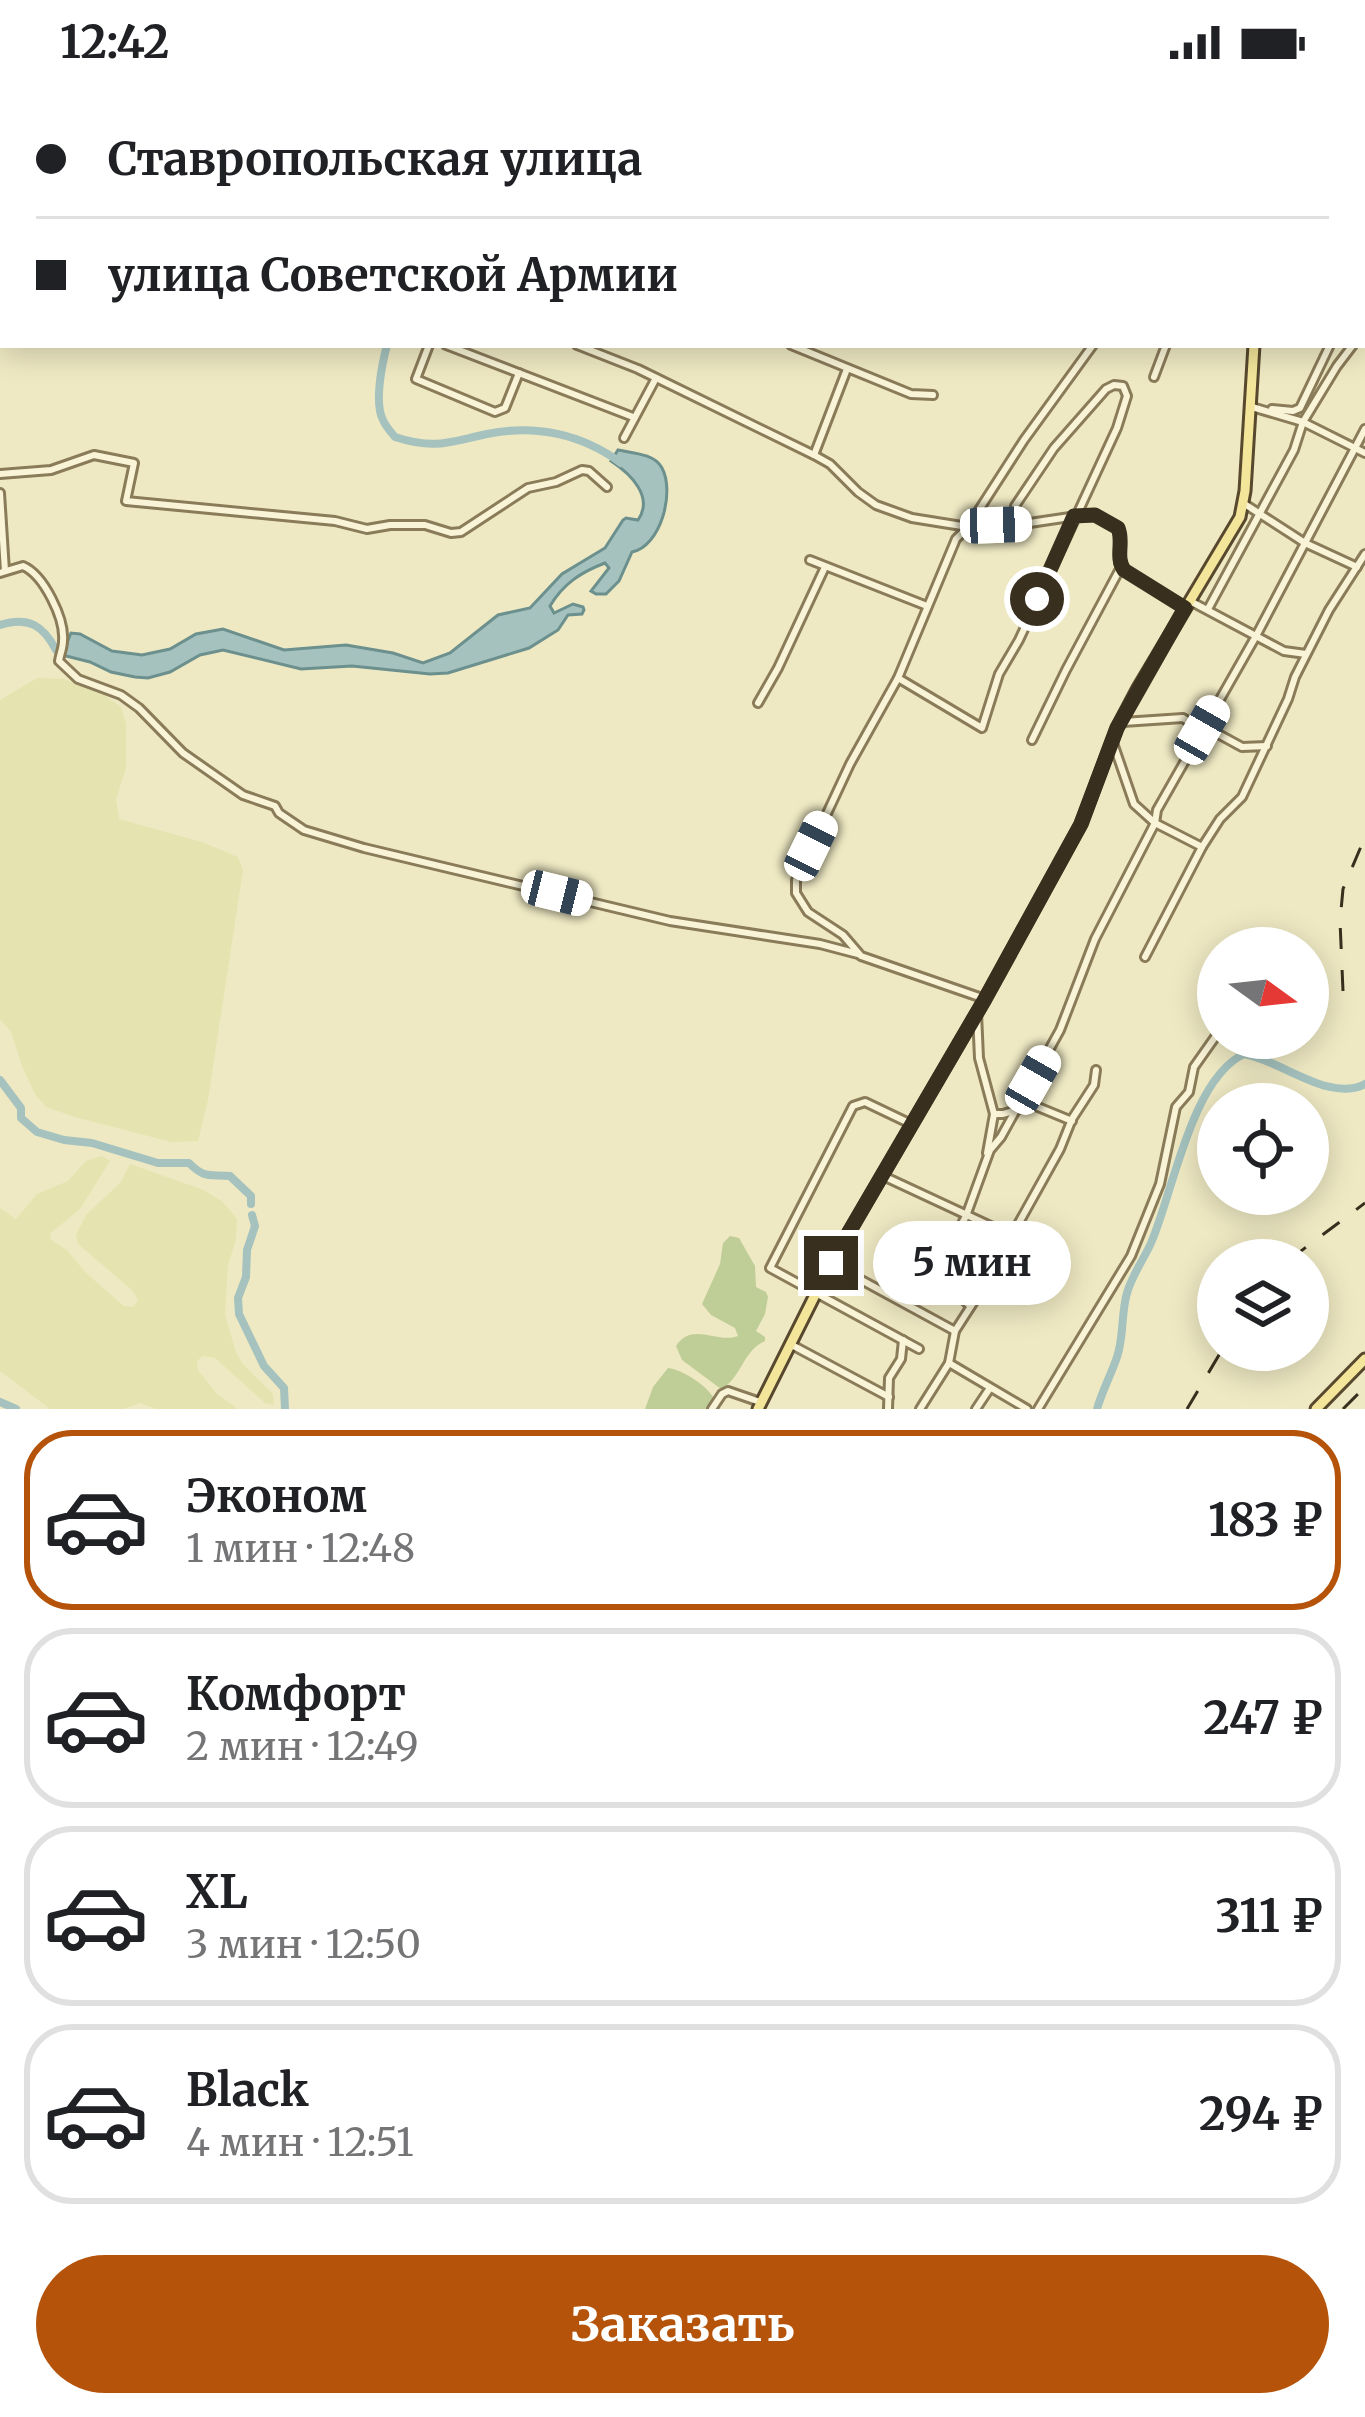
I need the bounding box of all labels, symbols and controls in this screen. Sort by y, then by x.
text: 12:42 [60,14,170,70]
text: Ставропольская улица [108,131,643,187]
text: улица Советской Армии [108,247,678,303]
car [959,506,1033,544]
route start [1010,572,1064,626]
car [1168,690,1236,770]
car [779,806,843,886]
car [518,867,596,919]
north arrow [1197,927,1329,1059]
map controls [1197,927,1329,1371]
car [999,1040,1067,1120]
button: locate [1197,1083,1329,1215]
callout: 5 мин [873,1221,1071,1305]
route end [804,1236,858,1290]
text: 5 мин [912,1238,1032,1287]
button: layers [1197,1239,1329,1371]
icon: car [42,1466,150,1574]
text: Эконом [186,1468,367,1524]
text: 183 ₽ [1208,1492,1323,1548]
text: 1 мин · 12:48 [186,1524,415,1573]
icon: car [42,1664,150,1772]
text: Комфорт [186,1666,406,1722]
text: 247 ₽ [1203,1690,1323,1746]
text: 2 мин · 12:49 [186,1722,419,1771]
icon: car [42,1862,150,1970]
text: XL [186,1864,248,1920]
text: 311 ₽ [1215,1888,1323,1944]
text: 3 мин · 12:50 [186,1920,421,1969]
icon: car [42,2060,150,2168]
text: Black [186,2062,309,2118]
text: 294 ₽ [1199,2086,1323,2142]
text: 4 мин · 12:51 [186,2118,414,2167]
button: Заказать [36,2255,1329,2393]

